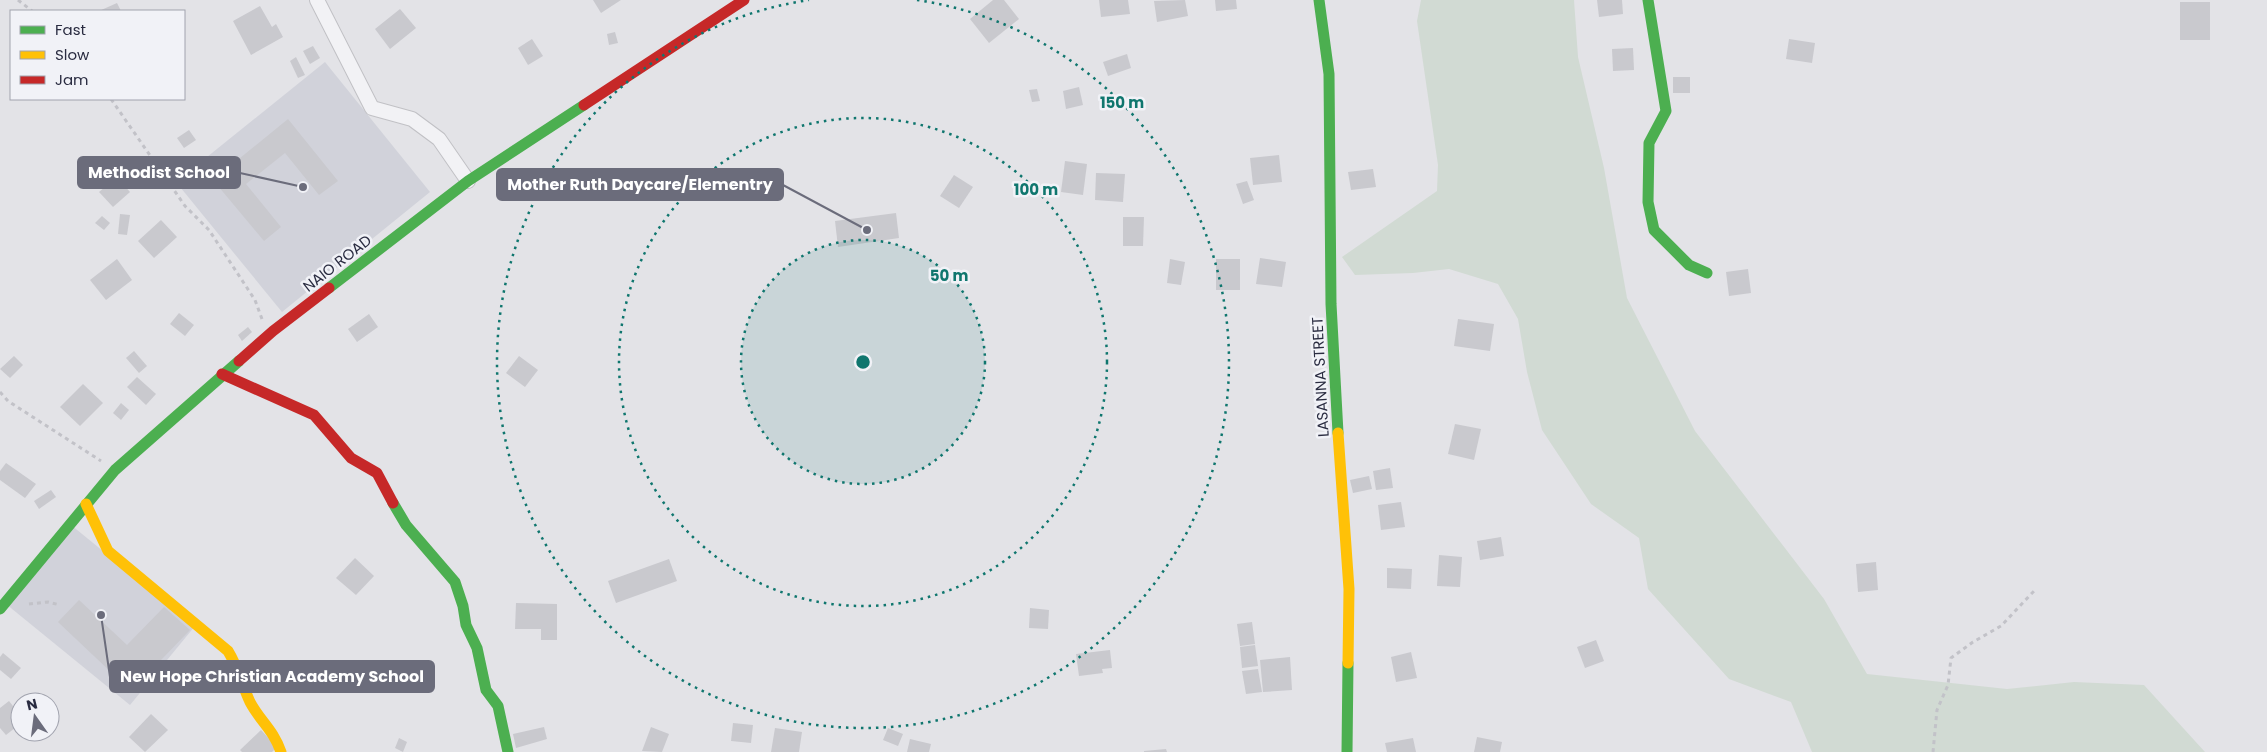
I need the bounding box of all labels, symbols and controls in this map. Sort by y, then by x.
legend [10,10,185,100]
text: Fast [55,19,86,40]
text: Slow [55,44,90,65]
text: Jam [55,69,89,90]
text: 150 m [1100,92,1144,113]
callout: Methodist School [78,157,240,188]
text: Methodist School [88,161,230,184]
callout: Mother Ruth Daycare/Elementry [497,169,783,200]
text: Mother Ruth Daycare/Elementry [507,173,774,196]
text: 100 m [1014,179,1058,200]
street label: NAIO ROAD [298,230,376,296]
text: 50 m [930,265,968,286]
street label: LASANNA STREET [1306,316,1334,438]
centre of rings [854,353,872,371]
callout: New Hope Christian Academy School [110,661,434,692]
text: New Hope Christian Academy School [120,665,424,688]
north arrow [10,692,60,742]
text: N [24,693,39,715]

